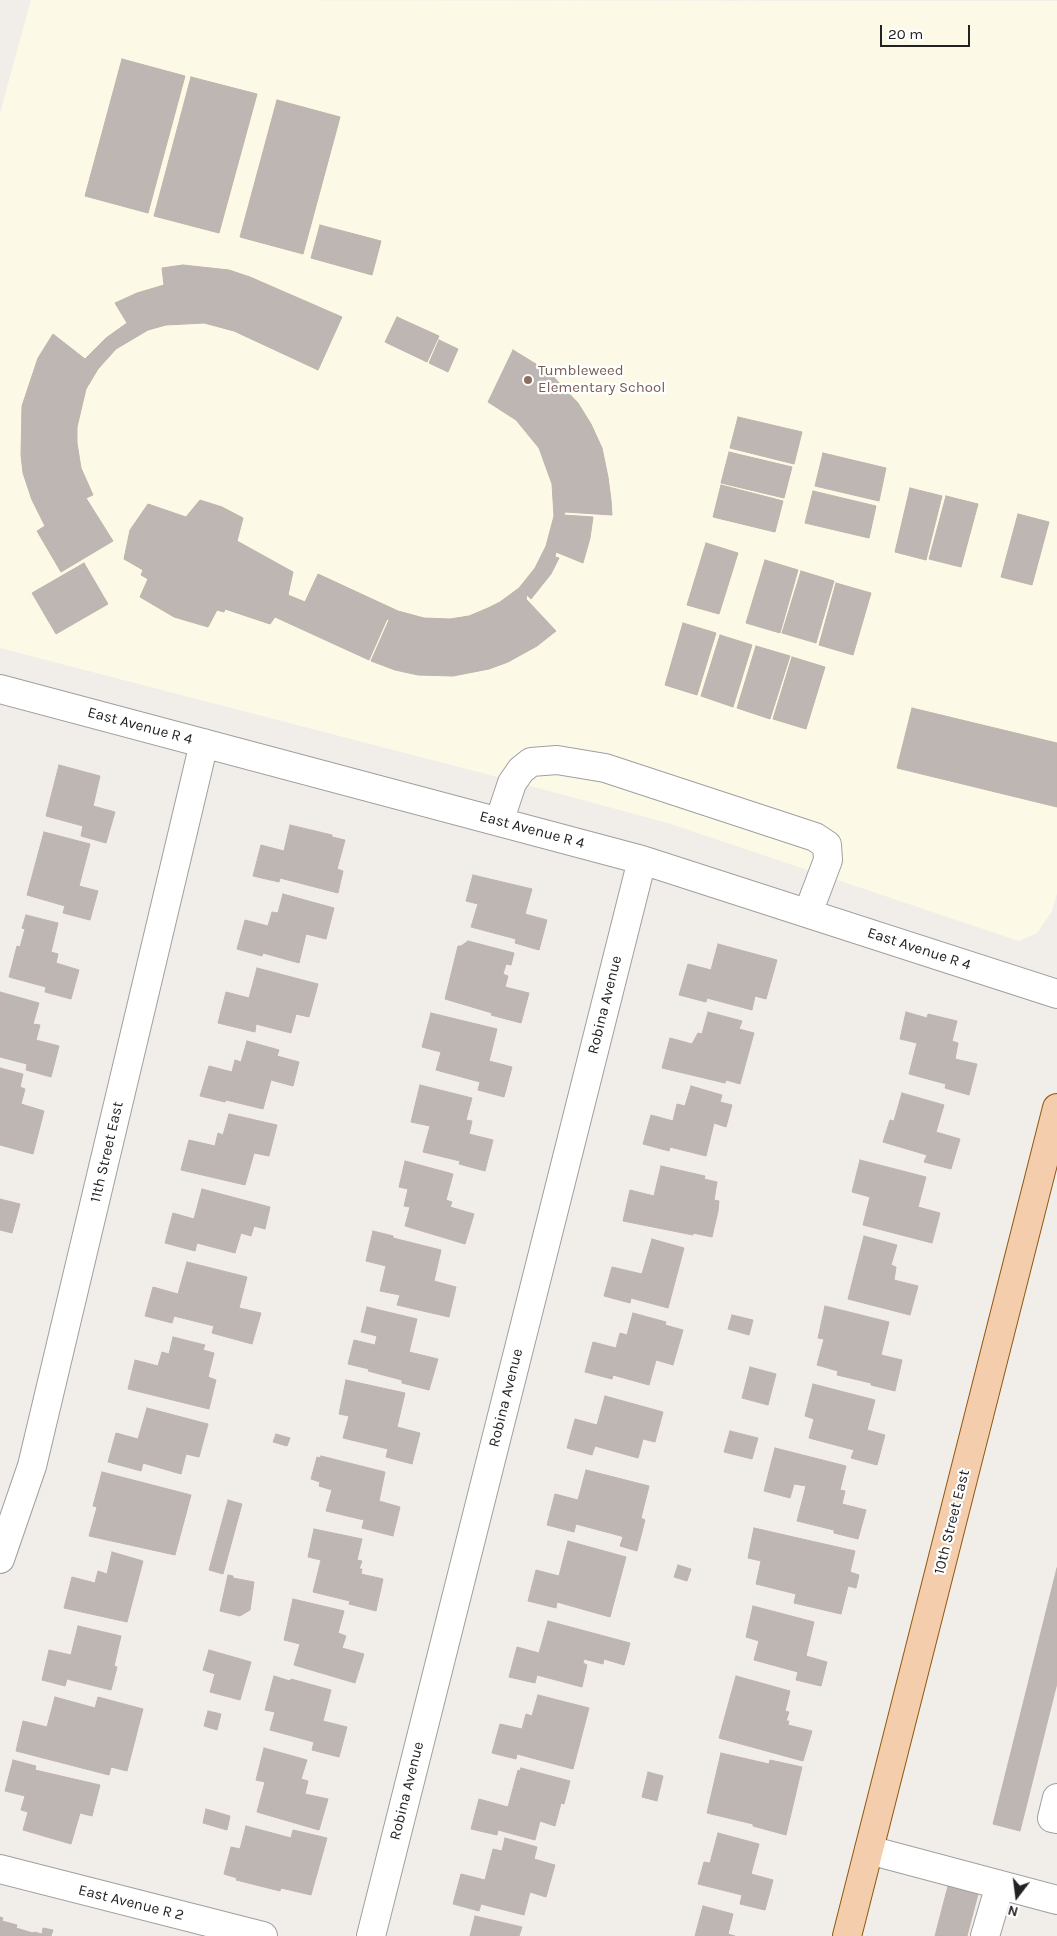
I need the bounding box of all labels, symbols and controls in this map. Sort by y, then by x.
scale bar [882,15,972,47]
text: 20 m [888,25,923,43]
place label: Tumbleweed Elementary School [538,362,665,397]
marker: Tumbleweed Elementary School [522,374,534,386]
street label: East Avenue R 4 [86,703,194,749]
street label: East Avenue R 4 [478,807,586,853]
street label: East Avenue R 4 [865,924,973,974]
street label: Robina Avenue [584,954,626,1056]
street label: 11th Street East [87,1100,127,1204]
street label: Robina Avenue [485,1347,527,1449]
street label: 10th Street East [930,1468,974,1576]
street label: Robina Avenue [386,1740,428,1842]
north arrow [992,1871,1042,1921]
street label: East Avenue R 2 [76,1881,186,1925]
text: N [1006,1901,1020,1920]

